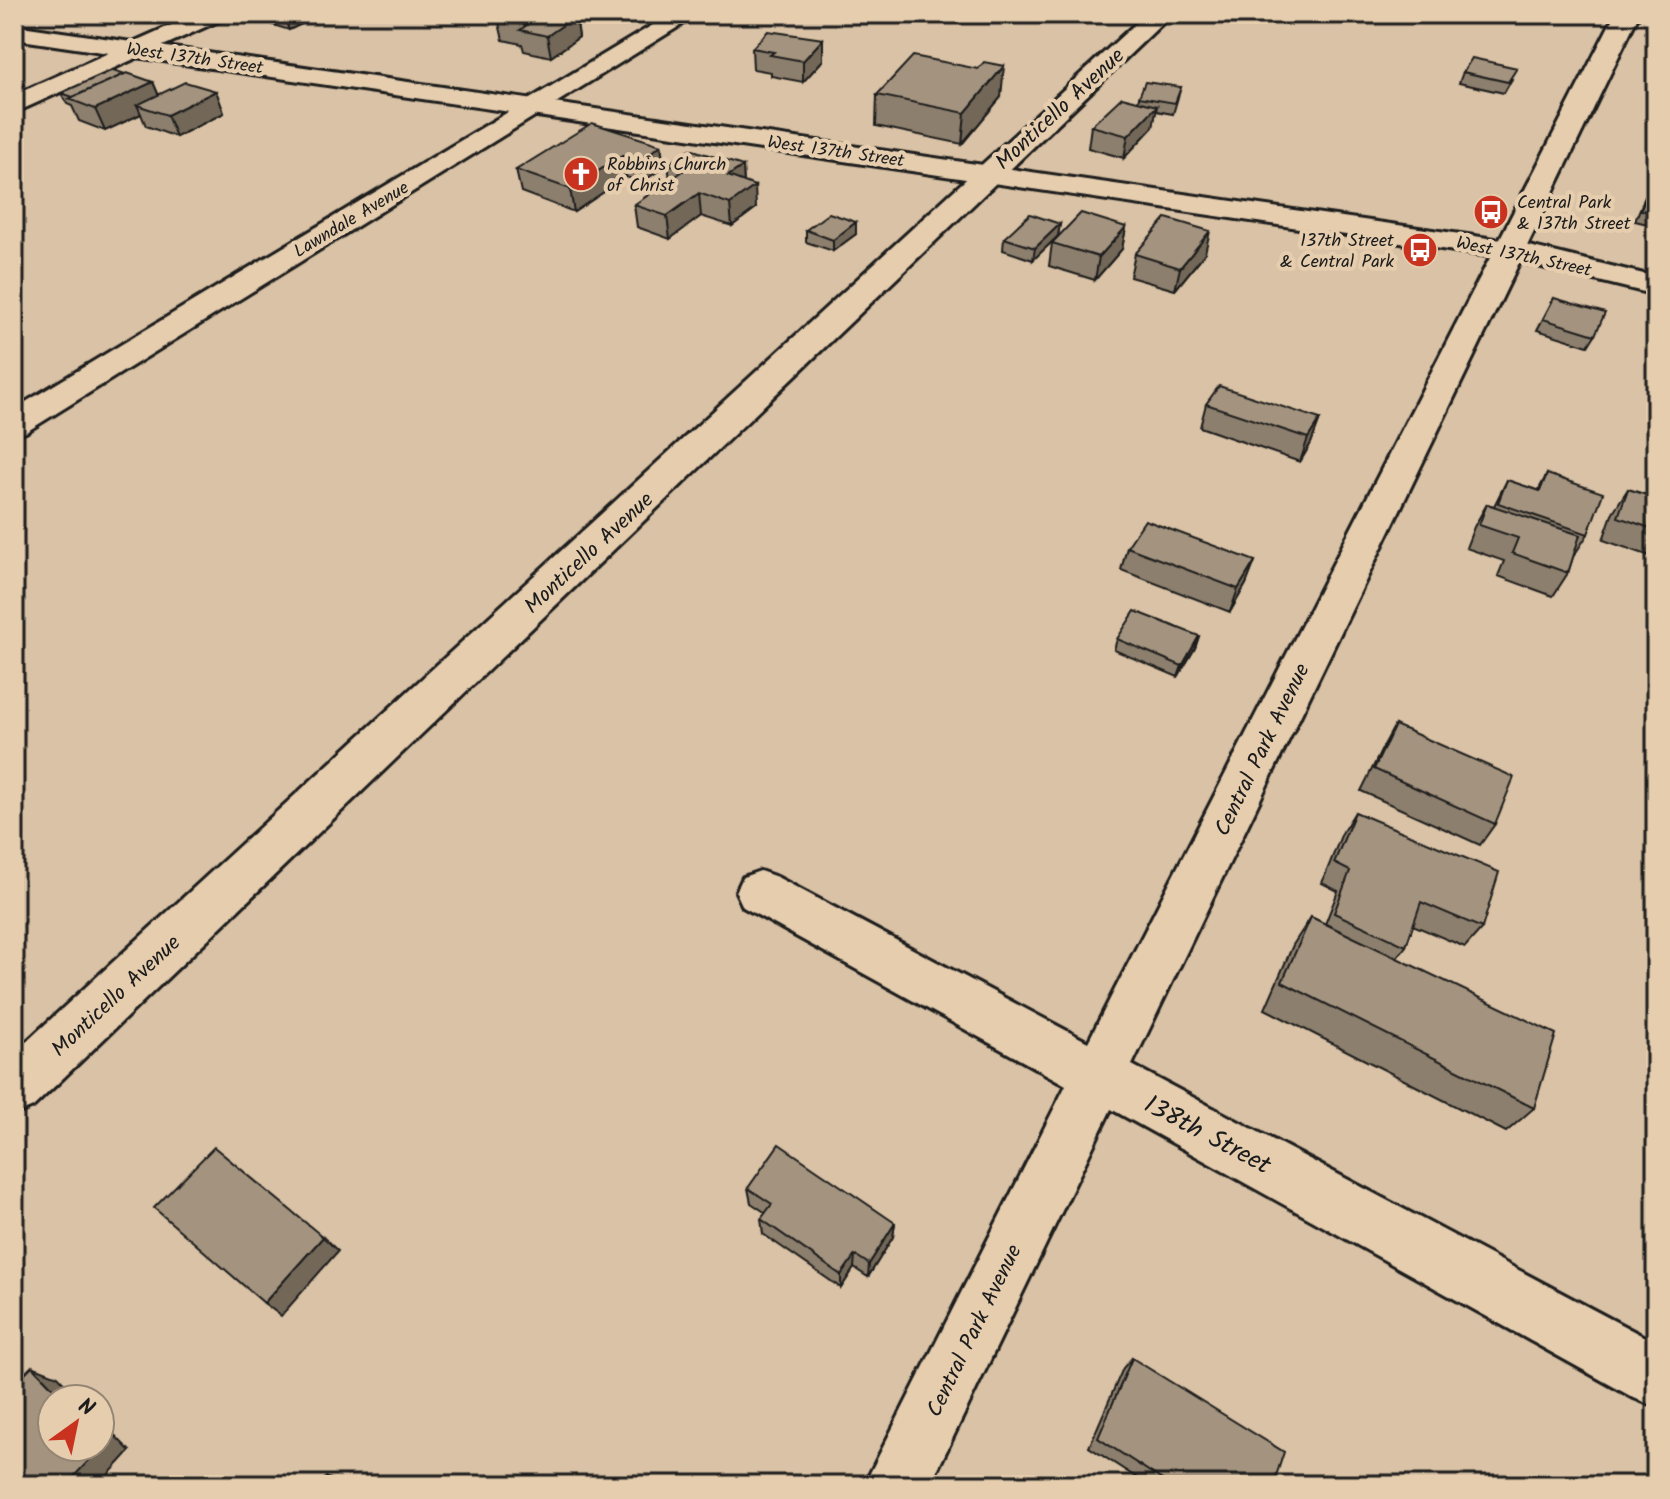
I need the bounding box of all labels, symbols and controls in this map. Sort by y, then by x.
street label: West 137th Street [125,36,266,84]
street label: Monticello Avenue [988,40,1134,180]
street label: West 137th Street [766,129,907,177]
place label: Robbins Church of Christ [607,151,726,201]
church icon: Robbins Church of Christ [562,155,600,193]
street label: Lawndale Avenue [289,174,415,266]
place label: Central Park & 137th Street [1517,189,1632,239]
bus stop icon: Central Park & 137th Street [1472,193,1510,231]
place label: 137th Street & Central Park [1280,227,1395,277]
street label: West 137th Street [1453,229,1595,286]
bus stop icon: 137th Street & Central Park [1401,231,1439,269]
street label: Monticello Avenue [517,484,663,624]
street label: Central Park Avenue [1206,658,1320,843]
street label: Monticello Avenue [44,927,190,1067]
street label: 138th Street [1136,1085,1279,1187]
street label: Central Park Avenue [918,1239,1032,1424]
north arrow [36,1383,116,1463]
text: N [70,1390,101,1427]

